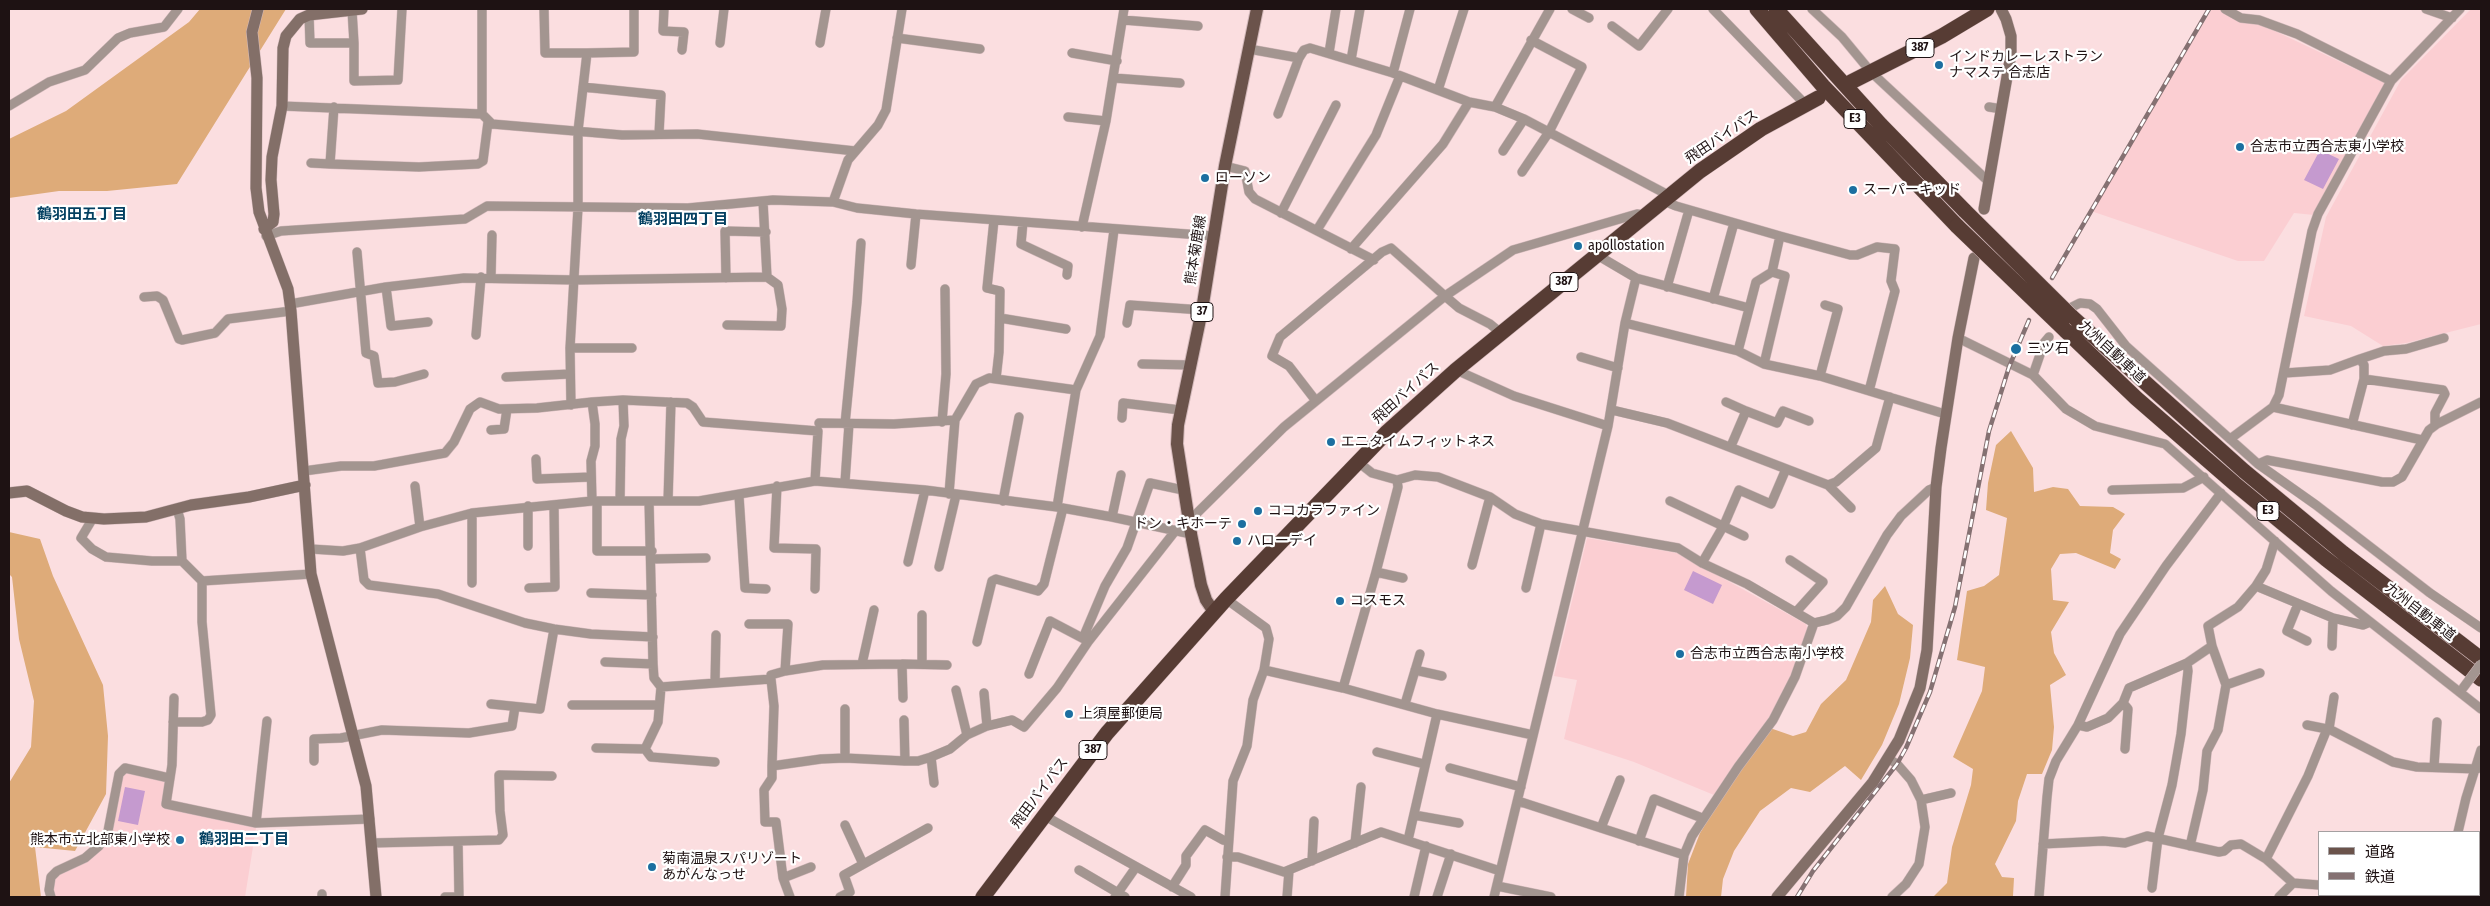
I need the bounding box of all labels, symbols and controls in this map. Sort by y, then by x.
road number: 387 [1906,38,1934,58]
place label: インドカレーレストラン ナマステ 合志店 [1949,49,2103,82]
marker: インドカレーレストラン ナマステ 合志店 [1933,59,1945,71]
street label: 飛田バイパス [1682,107,1762,167]
road number: E3 [1844,110,1866,128]
place label: 合志市立西合志東小学校 [2250,139,2404,155]
marker: 合志市立西合志東小学校 [2234,141,2246,153]
place label: ローソン [1215,170,1271,186]
marker: ローソン [1199,172,1211,184]
place label: スーパーキッド [1863,182,1961,198]
marker: スーパーキッド [1847,184,1859,196]
district label: 鶴羽田五丁目 [37,206,127,224]
district label: 鶴羽田四丁目 [638,211,728,229]
street label: 熊本菊鹿線 [1182,214,1210,286]
place label: apollostation [1588,238,1665,254]
marker: apollostation [1572,240,1584,252]
road number: 387 [1550,272,1578,292]
road number: 37 [1191,302,1213,322]
street label: 九州自動車道 [2076,317,2148,387]
place label: 三ツ石 [2027,341,2069,357]
marker: 三ツ石 [2009,342,2023,356]
street label: 飛田バイパス [1369,359,1443,427]
place label: エニタイムフィットネス [1341,434,1495,450]
marker: エニタイムフィットネス [1325,436,1337,448]
road number: E3 [2257,502,2279,520]
place label: ココカラファイン [1268,503,1380,519]
marker: ココカラファイン [1252,505,1264,517]
place label: ドン・キホーテ [1134,516,1232,532]
marker: ドン・キホーテ [1236,518,1248,530]
place label: ハローデイ [1247,533,1317,549]
marker: ハローデイ [1231,535,1243,547]
street label: 九州自動車道 [2382,580,2458,644]
place label: コスモス [1350,593,1406,609]
marker: コスモス [1334,595,1346,607]
place label: 合志市立西合志南小学校 [1690,646,1844,662]
marker: 合志市立西合志南小学校 [1674,648,1686,660]
place label: 上須屋郵便局 [1079,706,1163,722]
marker: 上須屋郵便局 [1063,708,1075,720]
road number: 387 [1079,740,1107,760]
street label: 飛田バイパス [1008,754,1072,832]
district label: 鶴羽田二丁目 [199,831,289,849]
legend [2318,831,2480,896]
place label: 熊本市立北部東小学校 [30,832,170,848]
marker: 熊本市立北部東小学校 [174,834,186,846]
text: 道路 [2365,843,2395,861]
place label: 菊南温泉スパリゾート あがんなっせ [662,851,802,884]
marker: 菊南温泉スパリゾート あがんなっせ [646,861,658,873]
text: 鉄道 [2365,868,2395,886]

